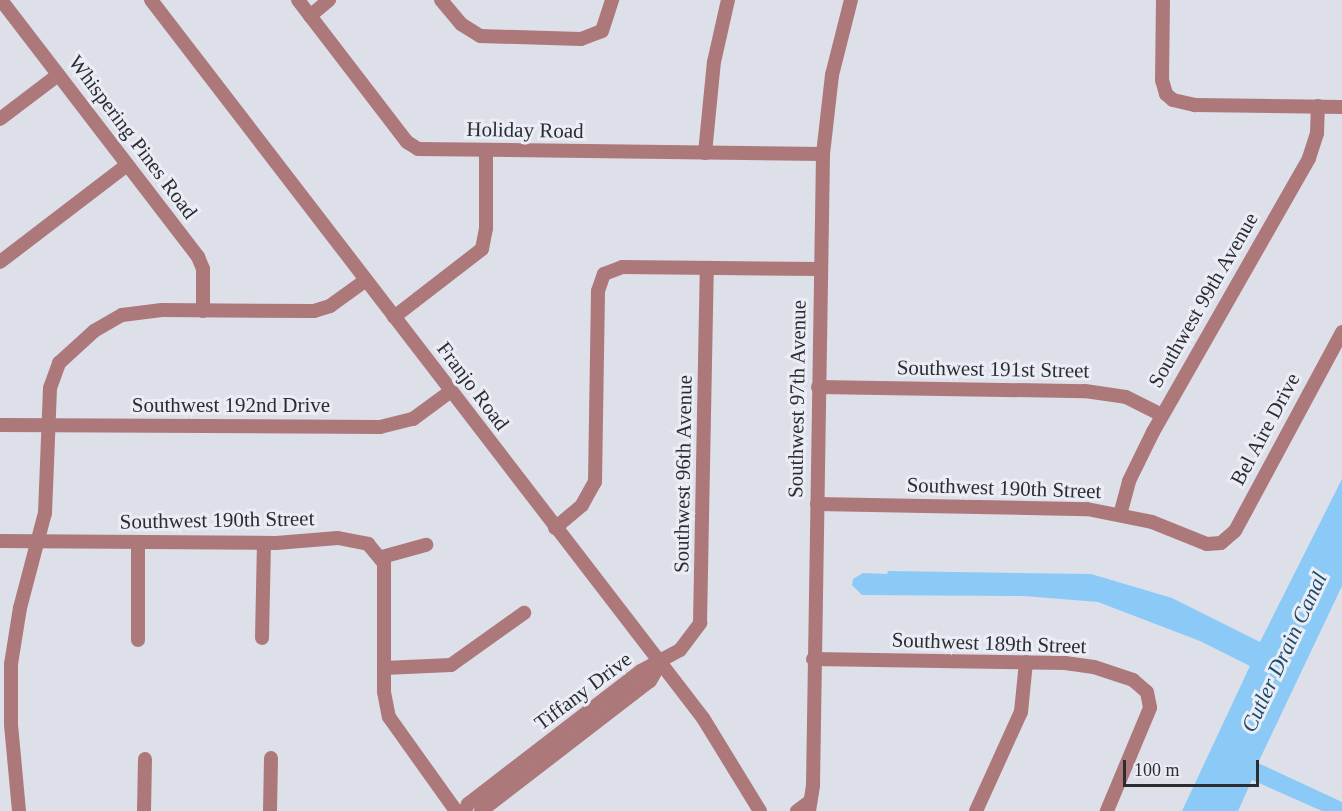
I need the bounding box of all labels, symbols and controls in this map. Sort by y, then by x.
street label: Whispering Pines Road [63,50,203,224]
street label: Holiday Road [466,116,584,144]
street label: Southwest 99th Avenue [1142,207,1264,393]
street label: Southwest 97th Avenue [783,299,811,499]
street label: Franjo Road [432,337,514,435]
street label: Southwest 191st Street [897,355,1089,383]
street label: Bel Aire Drive [1225,368,1305,490]
street label: Southwest 96th Avenue [669,374,697,574]
street label: Southwest 192nd Drive [132,392,330,418]
street label: Southwest 190th Street [906,472,1102,504]
street label: Southwest 190th Street [119,506,315,534]
water label: Cutler Drain Canal [1235,568,1333,736]
street label: Southwest 189th Street [891,627,1087,659]
street label: Tiffany Drive [530,646,636,736]
scale bar [1126,748,1262,786]
text: 100 m [1134,760,1180,780]

